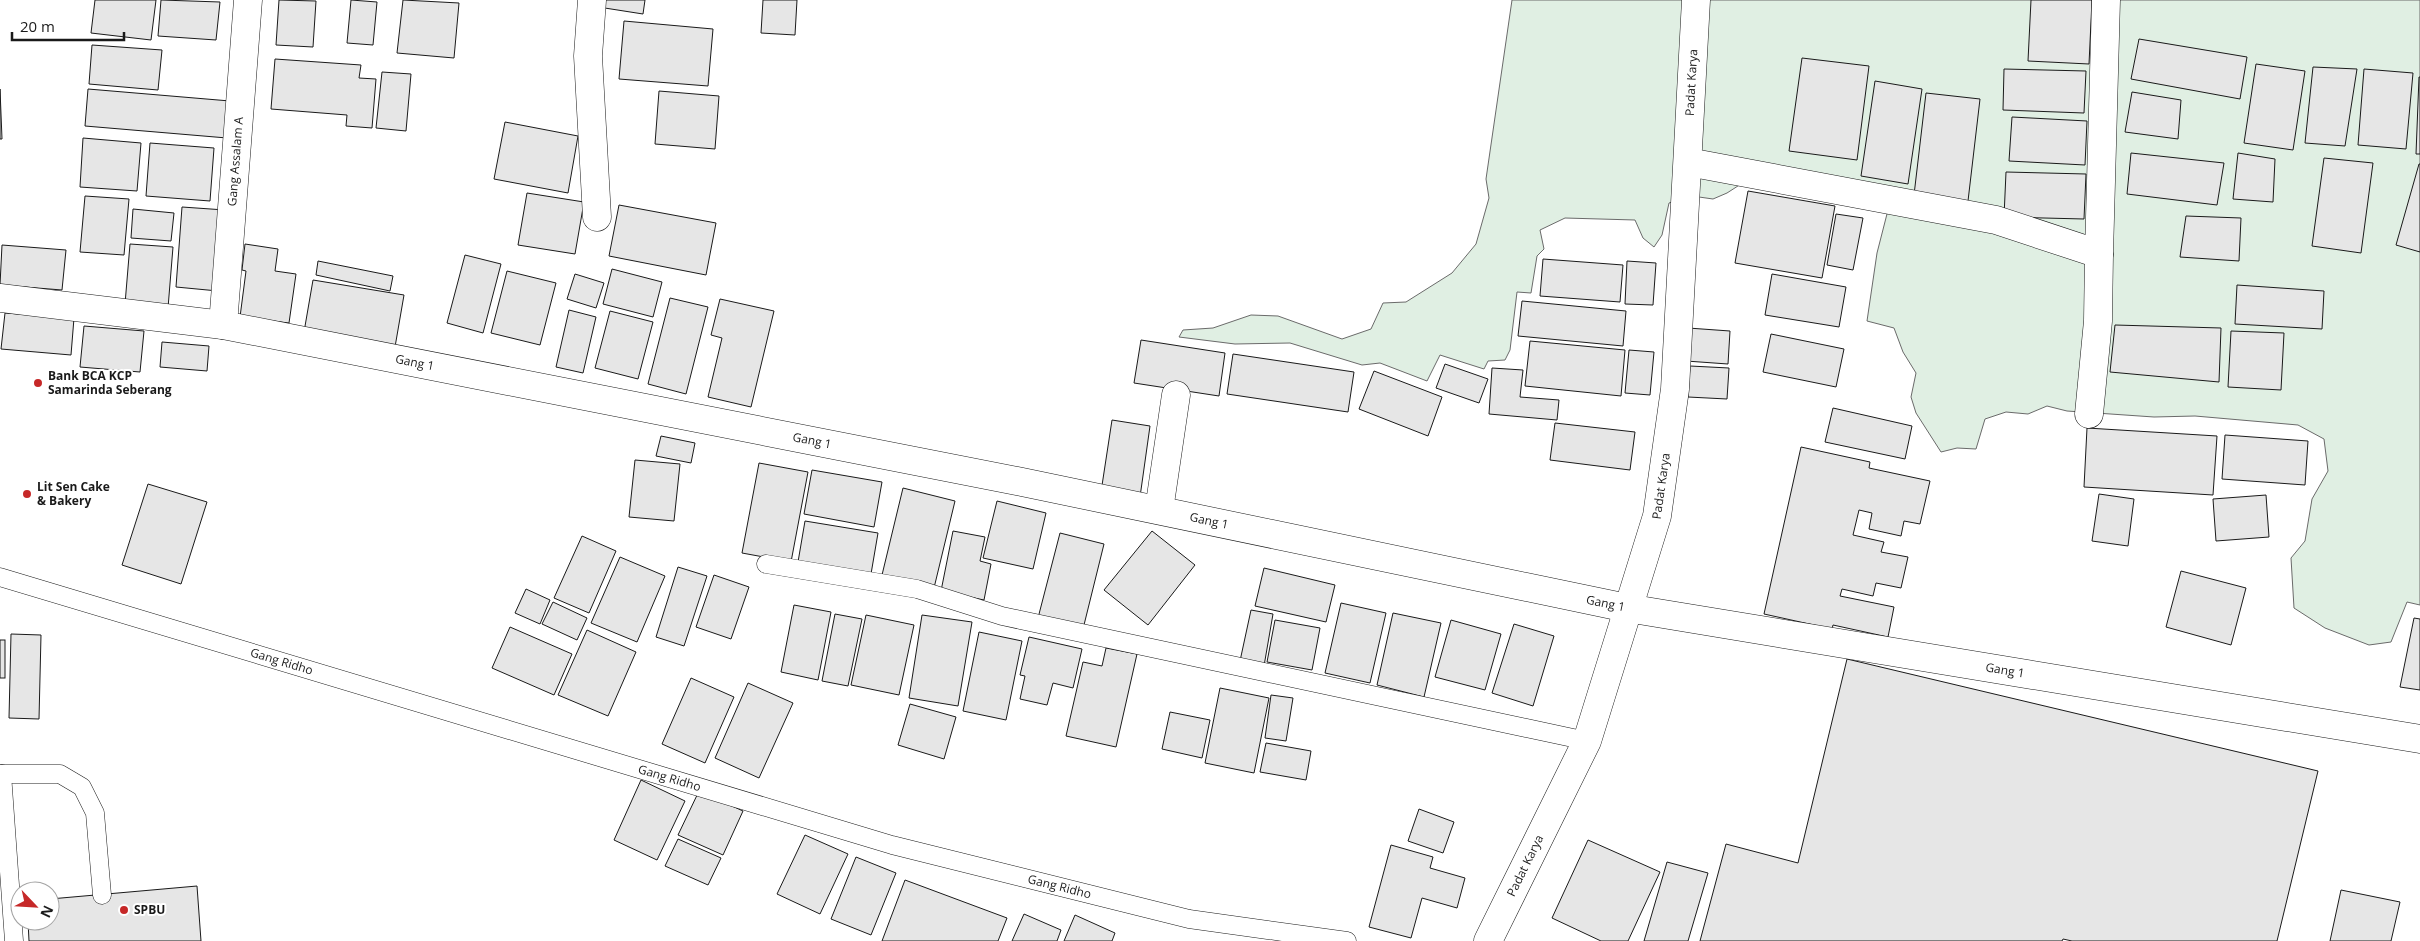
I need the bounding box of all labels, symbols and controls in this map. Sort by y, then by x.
scale bar [12,10,125,42]
text: 20 m [20,16,55,36]
street label: Padat Karya [1681,49,1701,116]
street label: Gang Assalam A [223,116,247,207]
street label: Gang 1 [394,350,436,374]
place label: Bank BCA KCP Samarinda Seberang [48,367,172,398]
marker: Bank BCA KCP Samarinda Seberang [32,377,44,389]
street label: Gang 1 [791,428,833,452]
street label: Padat Karya [1648,452,1674,520]
place label: Lit Sen Cake & Bakery [37,478,110,509]
marker: Lit Sen Cake & Bakery [21,488,33,500]
street label: Gang 1 [1188,508,1230,533]
street label: Gang 1 [1585,591,1627,615]
street label: Gang Ridho [248,644,315,679]
street label: Gang 1 [1984,658,2026,682]
street label: Gang Ridho [636,760,703,795]
street label: Padat Karya [1502,832,1547,899]
street label: Gang Ridho [1026,870,1093,902]
north arrow [10,881,60,931]
place label: SPBU [134,901,165,918]
text: N [36,903,58,921]
marker: SPBU [118,904,130,916]

